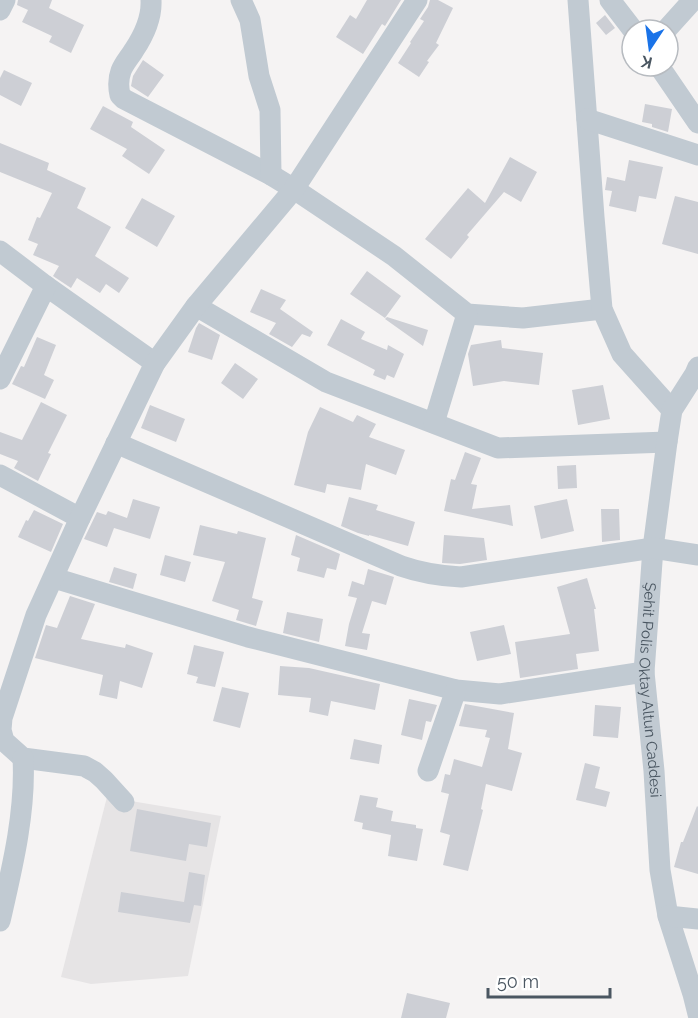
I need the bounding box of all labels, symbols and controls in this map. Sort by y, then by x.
north arrow [620,18,680,78]
text: K [639,52,654,73]
street label: Şehit Polis Oktay Altun Caddesi [635,582,665,798]
scale bar [488,961,610,999]
text: 50 m [497,971,539,992]

